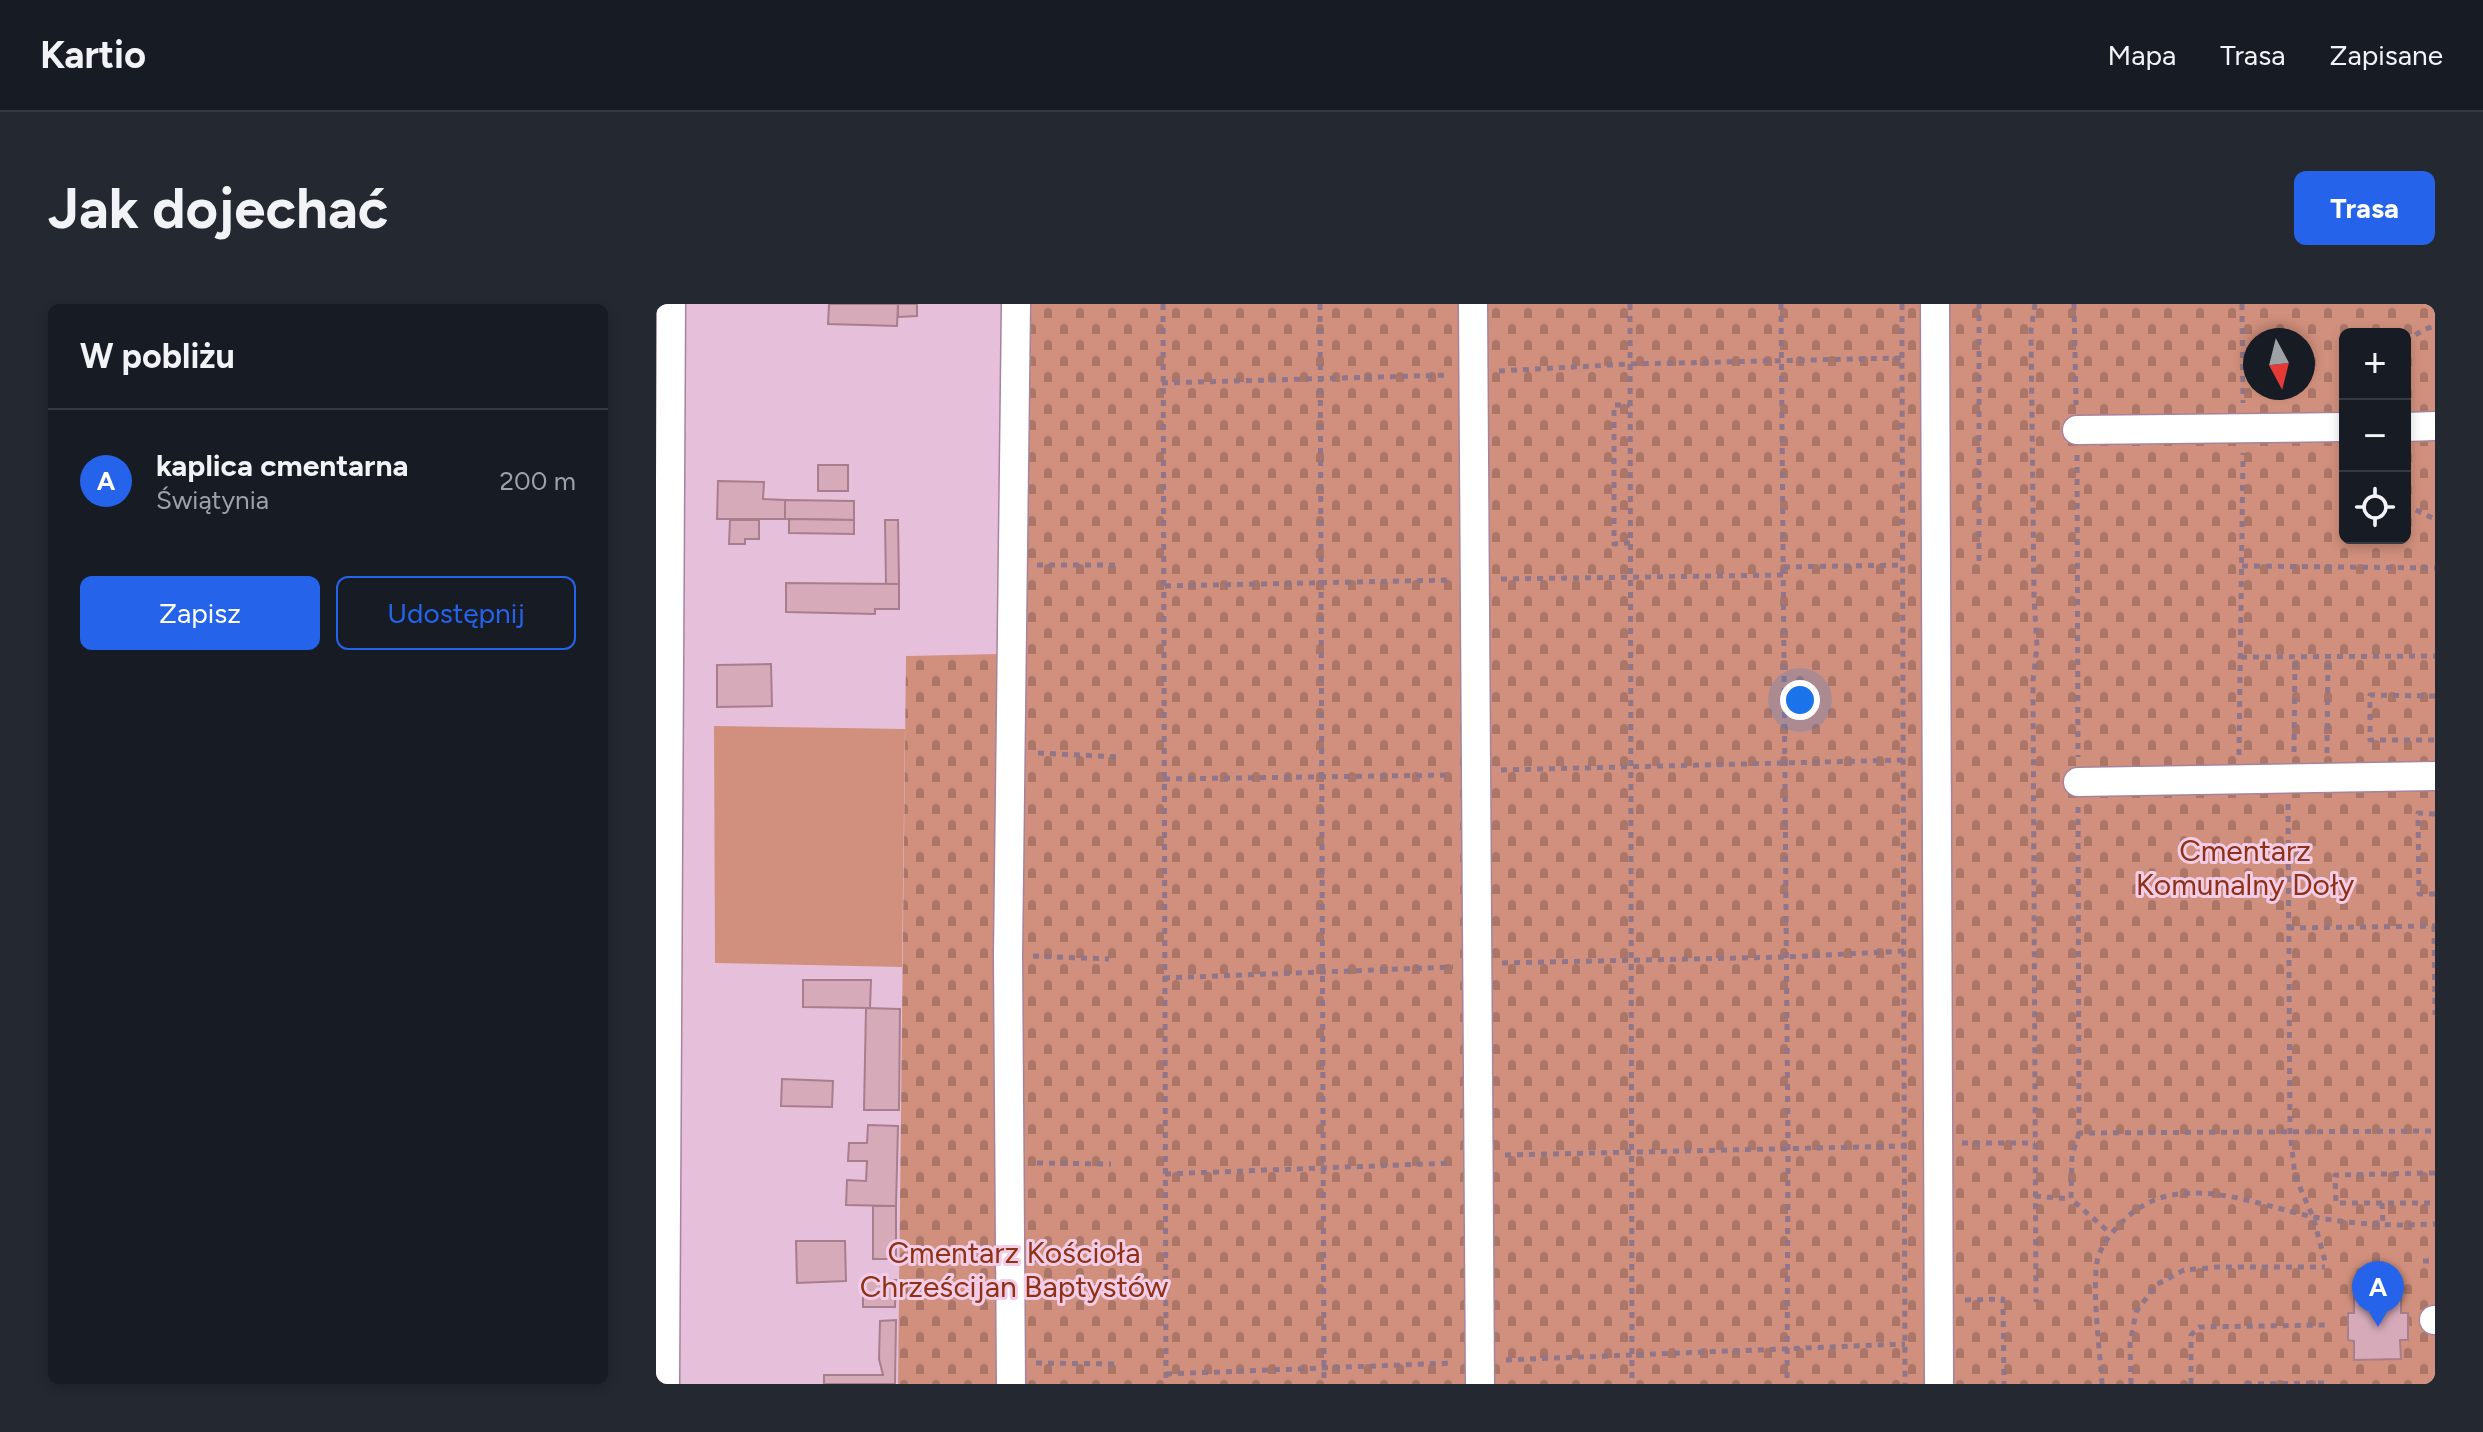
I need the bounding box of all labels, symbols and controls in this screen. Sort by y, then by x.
text: Kartio [40,32,146,78]
text: Mapa [2107,38,2176,72]
text: Trasa [2220,38,2285,72]
text: Zapisane [2329,38,2443,72]
button: Trasa [2294,171,2435,245]
text: Jak dojechać [48,175,388,242]
north arrow [2243,328,2315,400]
map controls [2339,328,2411,544]
button: + [2339,328,2411,400]
text: W pobliżu [80,336,235,377]
button: − [2339,400,2411,472]
text: kaplica cmentarna [156,447,409,484]
text: A [97,465,115,497]
text: 200 m [500,465,576,497]
button: locate [2339,472,2411,544]
text: Świątynia [156,484,269,516]
button: Zapisz [80,576,320,650]
button: Udostępnij [336,576,576,650]
your location [1780,680,1820,720]
park label: Cmentarz Komunalny Doły [2136,832,2354,903]
park label: Cmentarz Kościoła Chrześcijan Baptystów [860,1234,1169,1305]
pin: A [2352,1261,2404,1327]

